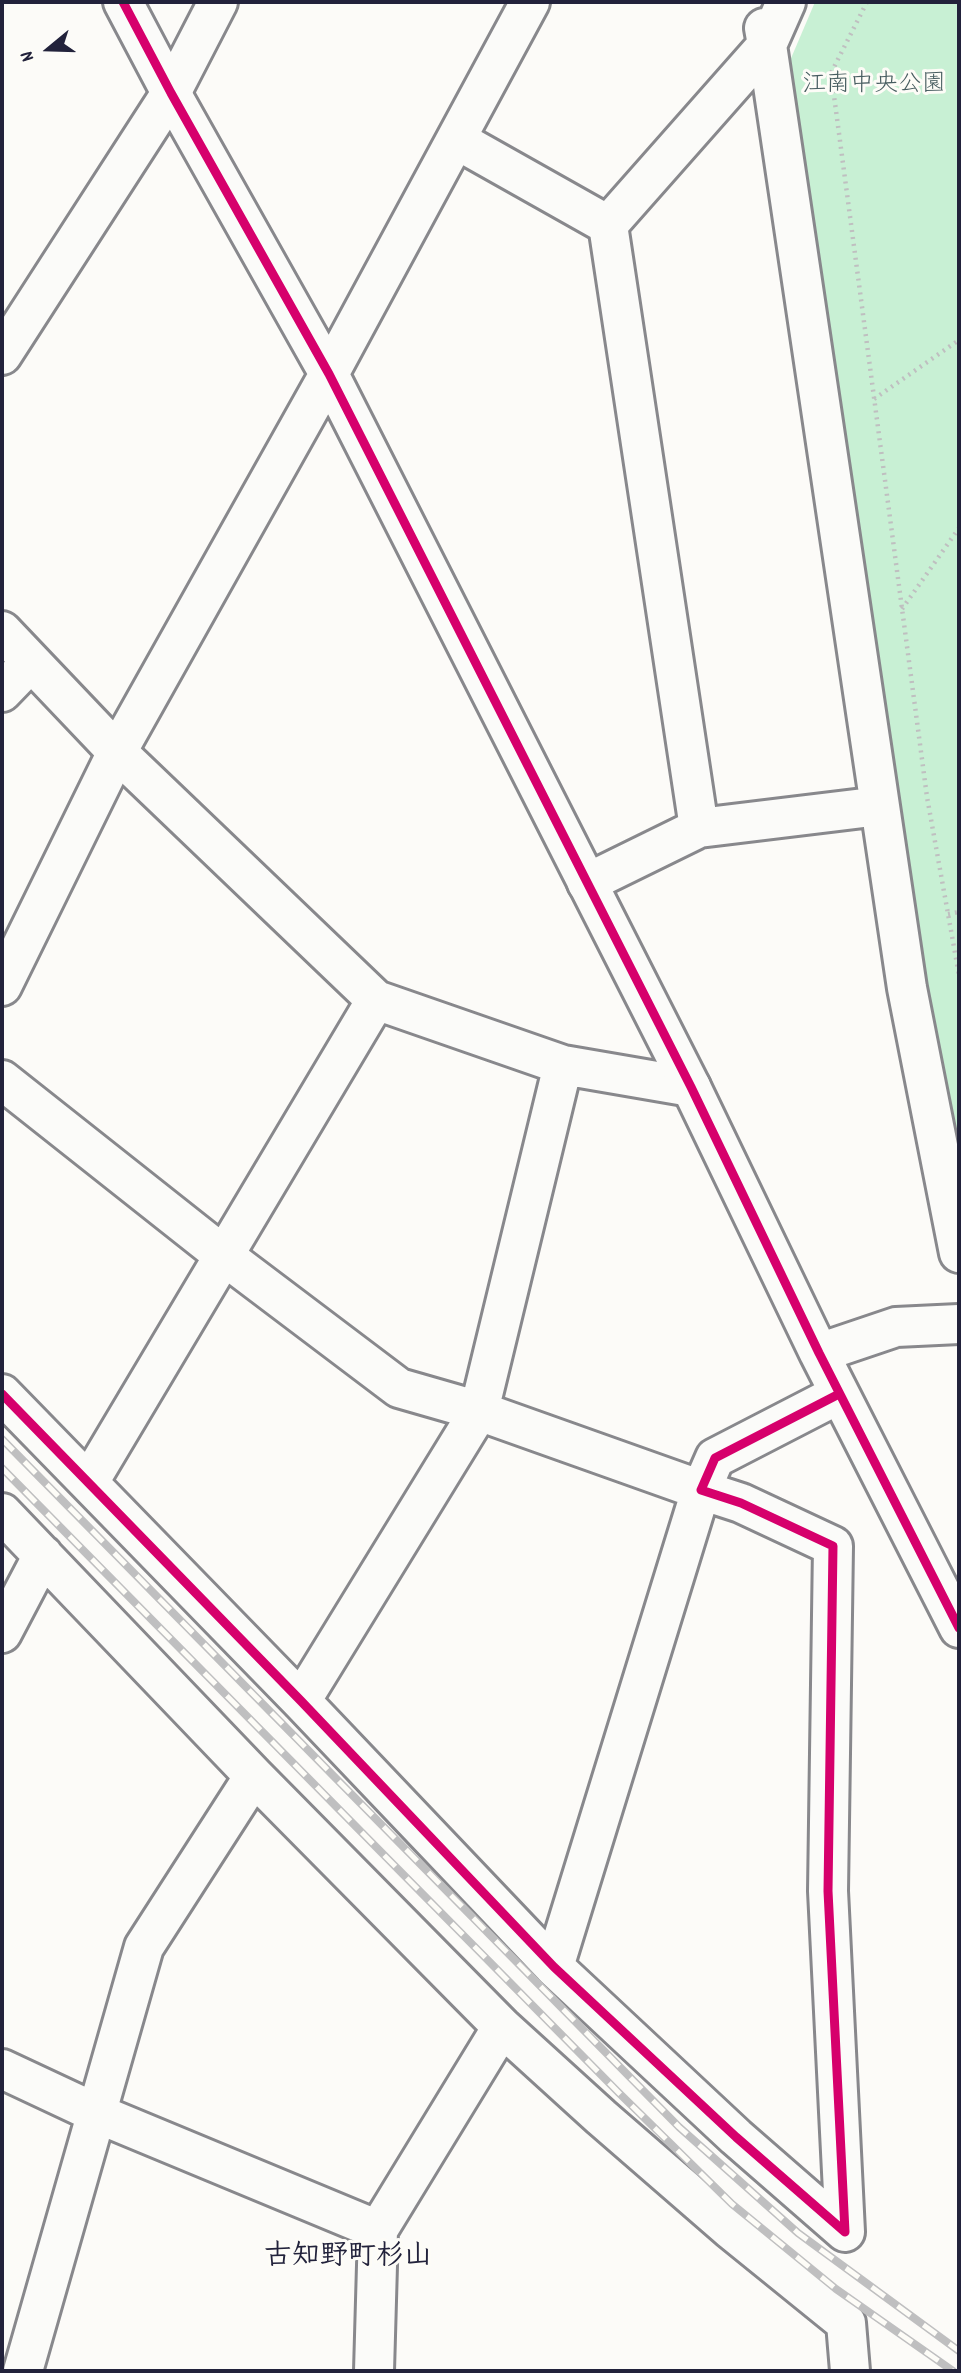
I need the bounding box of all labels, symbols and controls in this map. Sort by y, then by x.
north arrow [14,14,84,84]
text: N [14,47,43,65]
park label: 江南中央公園 [802,73,946,101]
district label: 古知野町杉山 [264,2242,432,2276]

